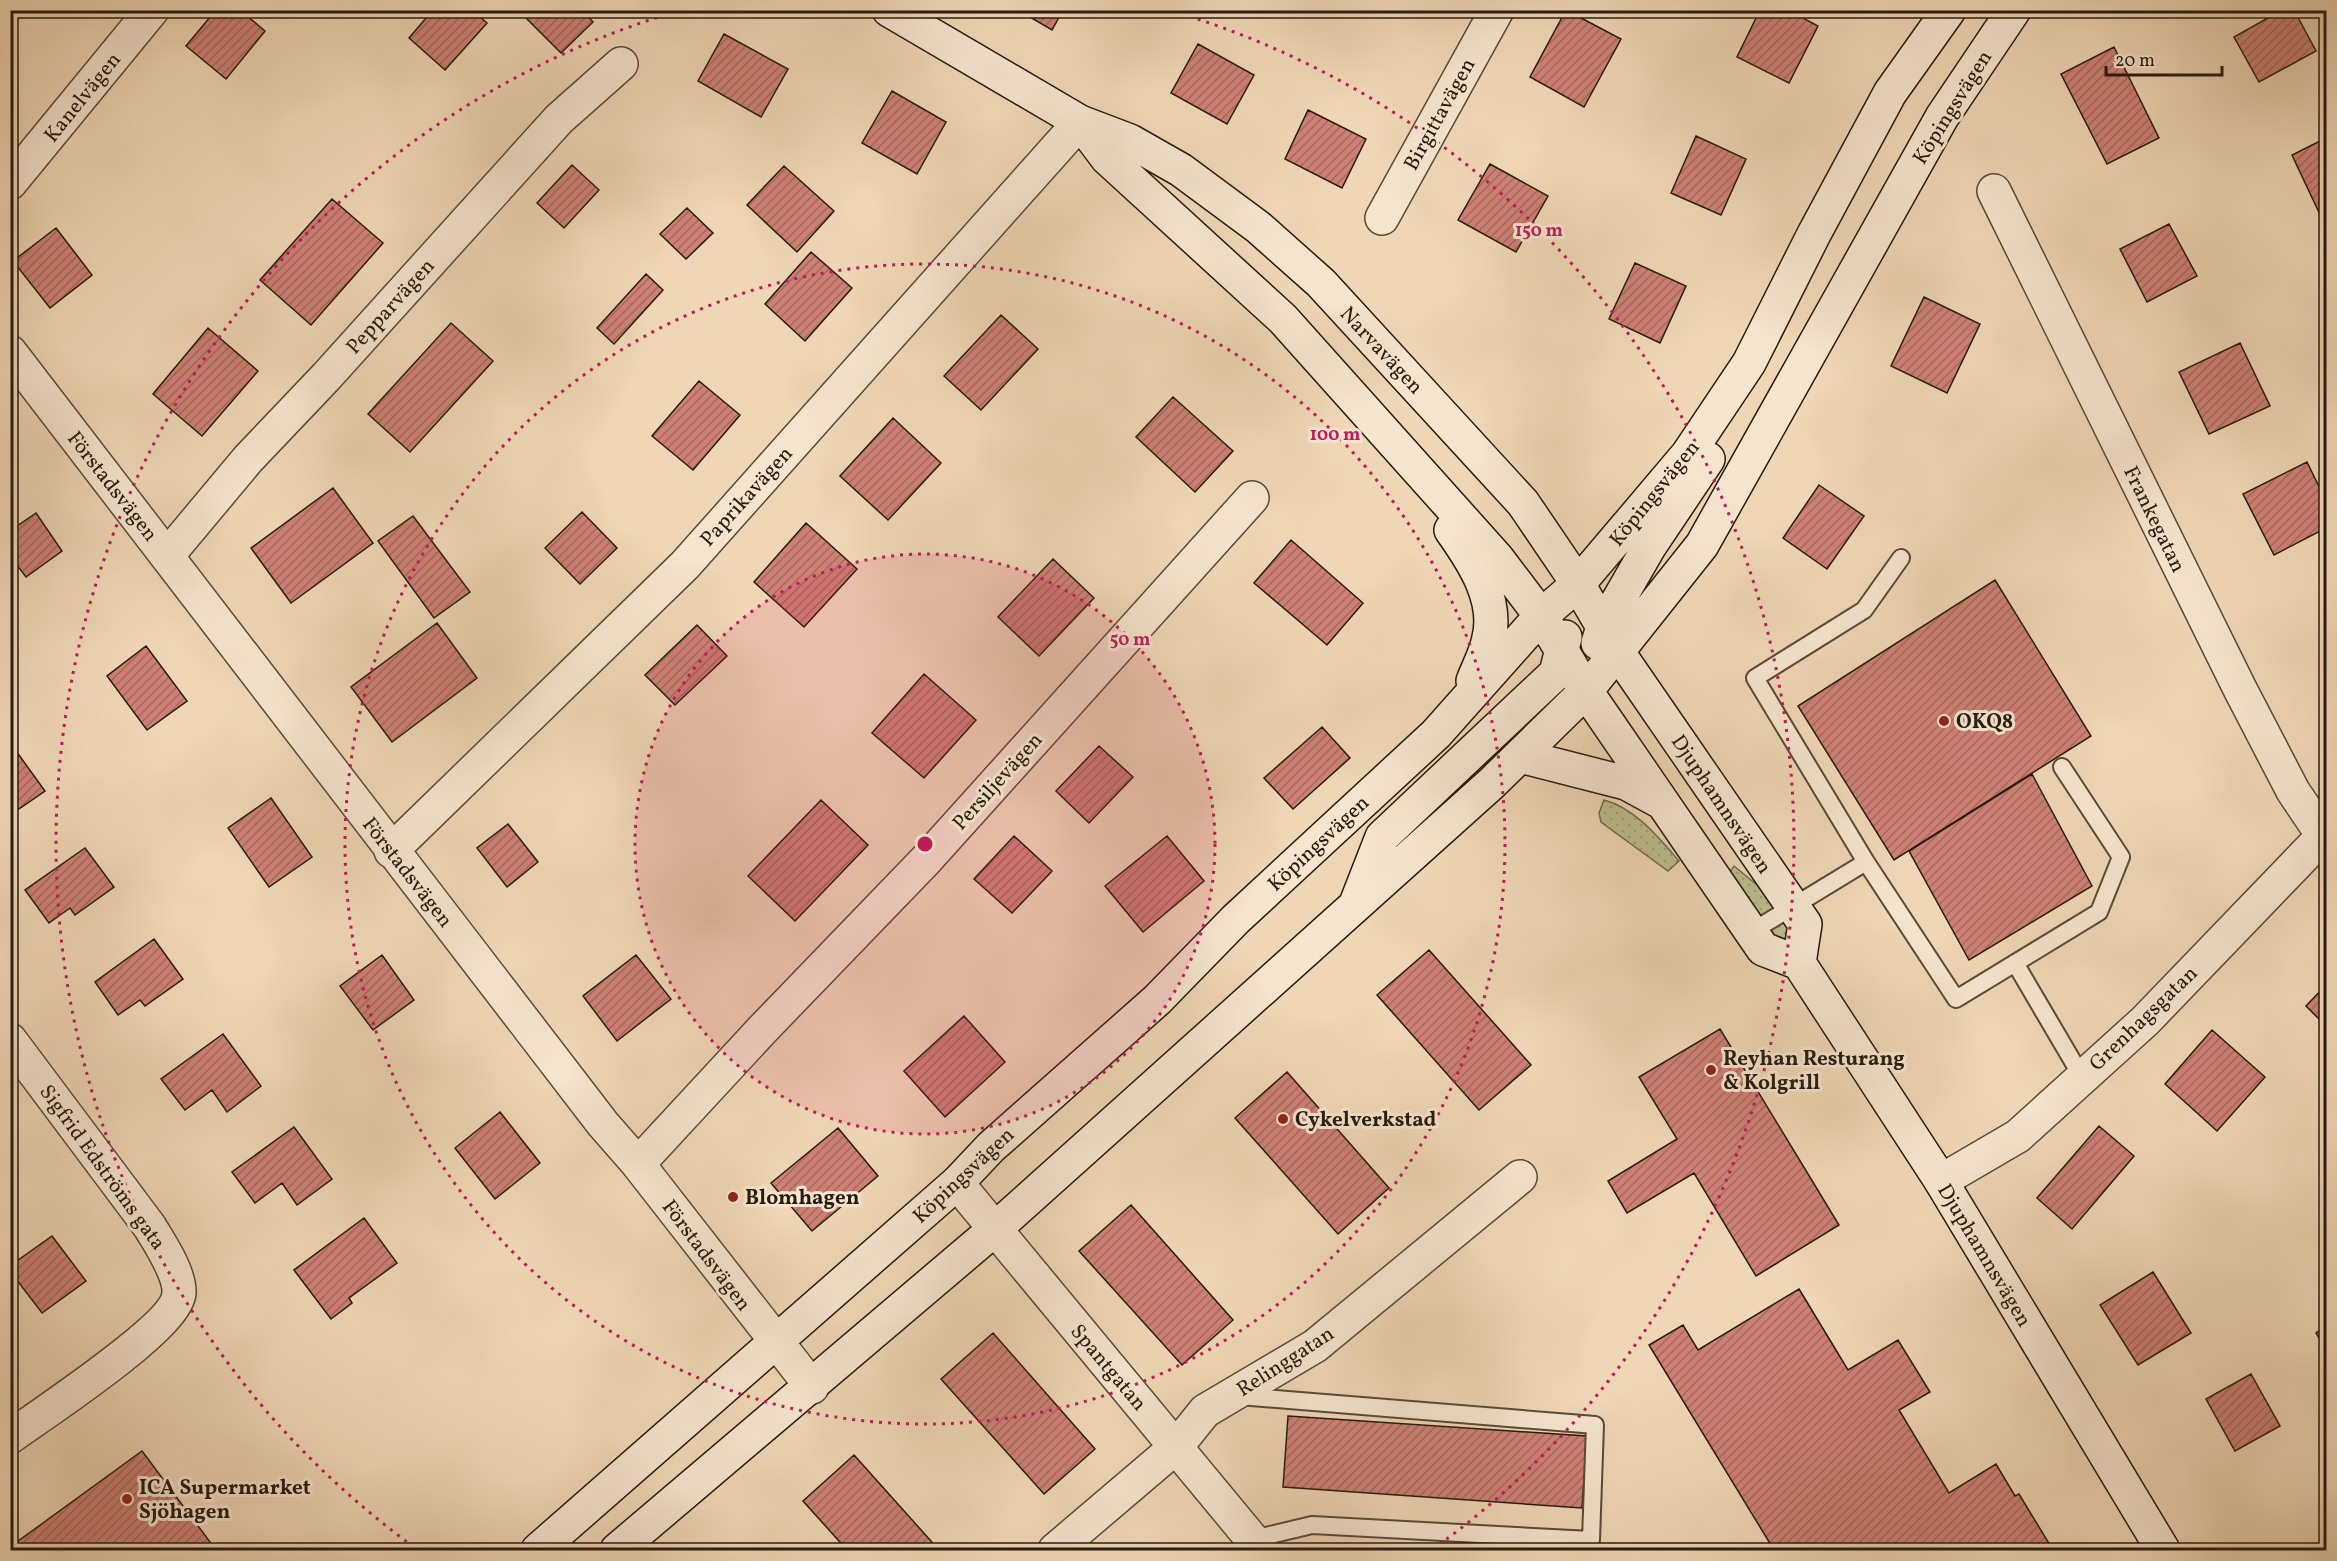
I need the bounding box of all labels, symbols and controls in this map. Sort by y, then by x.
scale bar [2106,39,2222,77]
street label: Köpingsvägen [1907,45,2000,170]
street label: Kanelvägen [38,47,128,149]
text: 20 m [2115,49,2155,74]
street label: Birgittavägen [1397,53,1483,176]
text: 150 m [1515,219,1563,244]
street label: Pepparvägen [340,253,442,361]
street label: Narvavägen [1333,301,1429,401]
text: 100 m [1310,423,1360,448]
street label: Förstadsvägen [60,426,164,548]
street label: Köpingsvägen [1603,434,1707,553]
street label: Paprikavägen [694,441,800,553]
street label: Frankegatan [2115,461,2192,578]
text: 50 m [1110,628,1150,653]
place label: OKQ8 [1956,708,2013,737]
marker: OKQ8 [1937,714,1951,728]
street label: Persiljevägen [946,727,1050,837]
street label: Djuphamnsvägen [1663,729,1778,880]
street label: Köpingsvägen [1262,789,1376,899]
street label: Förstadsvägen [355,812,459,934]
centre of rings [915,834,935,854]
street label: Grenhagsgatan [2083,960,2205,1078]
place label: Reyhan Resturang & Kolgrill [1723,1045,1905,1098]
marker: Reyhan Resturang & Kolgrill [1704,1063,1718,1077]
street label: Sigfrid Edströms gata [32,1079,172,1257]
place label: Cykelverkstad [1295,1106,1437,1135]
marker: Cykelverkstad [1276,1112,1290,1126]
street label: Köpingsvägen [907,1121,1021,1231]
street label: Djuphamnsvägen [1929,1179,2038,1333]
place label: Blomhagen [745,1184,860,1213]
marker: Blomhagen [726,1190,740,1204]
street label: Förstadsvägen [654,1194,757,1318]
street label: Spantgatan [1063,1318,1153,1418]
street label: Relinggatan [1231,1320,1340,1405]
place label: ICA Supermarket Sjöhagen [139,1474,311,1527]
marker: ICA Supermarket Sjöhagen [120,1492,134,1506]

